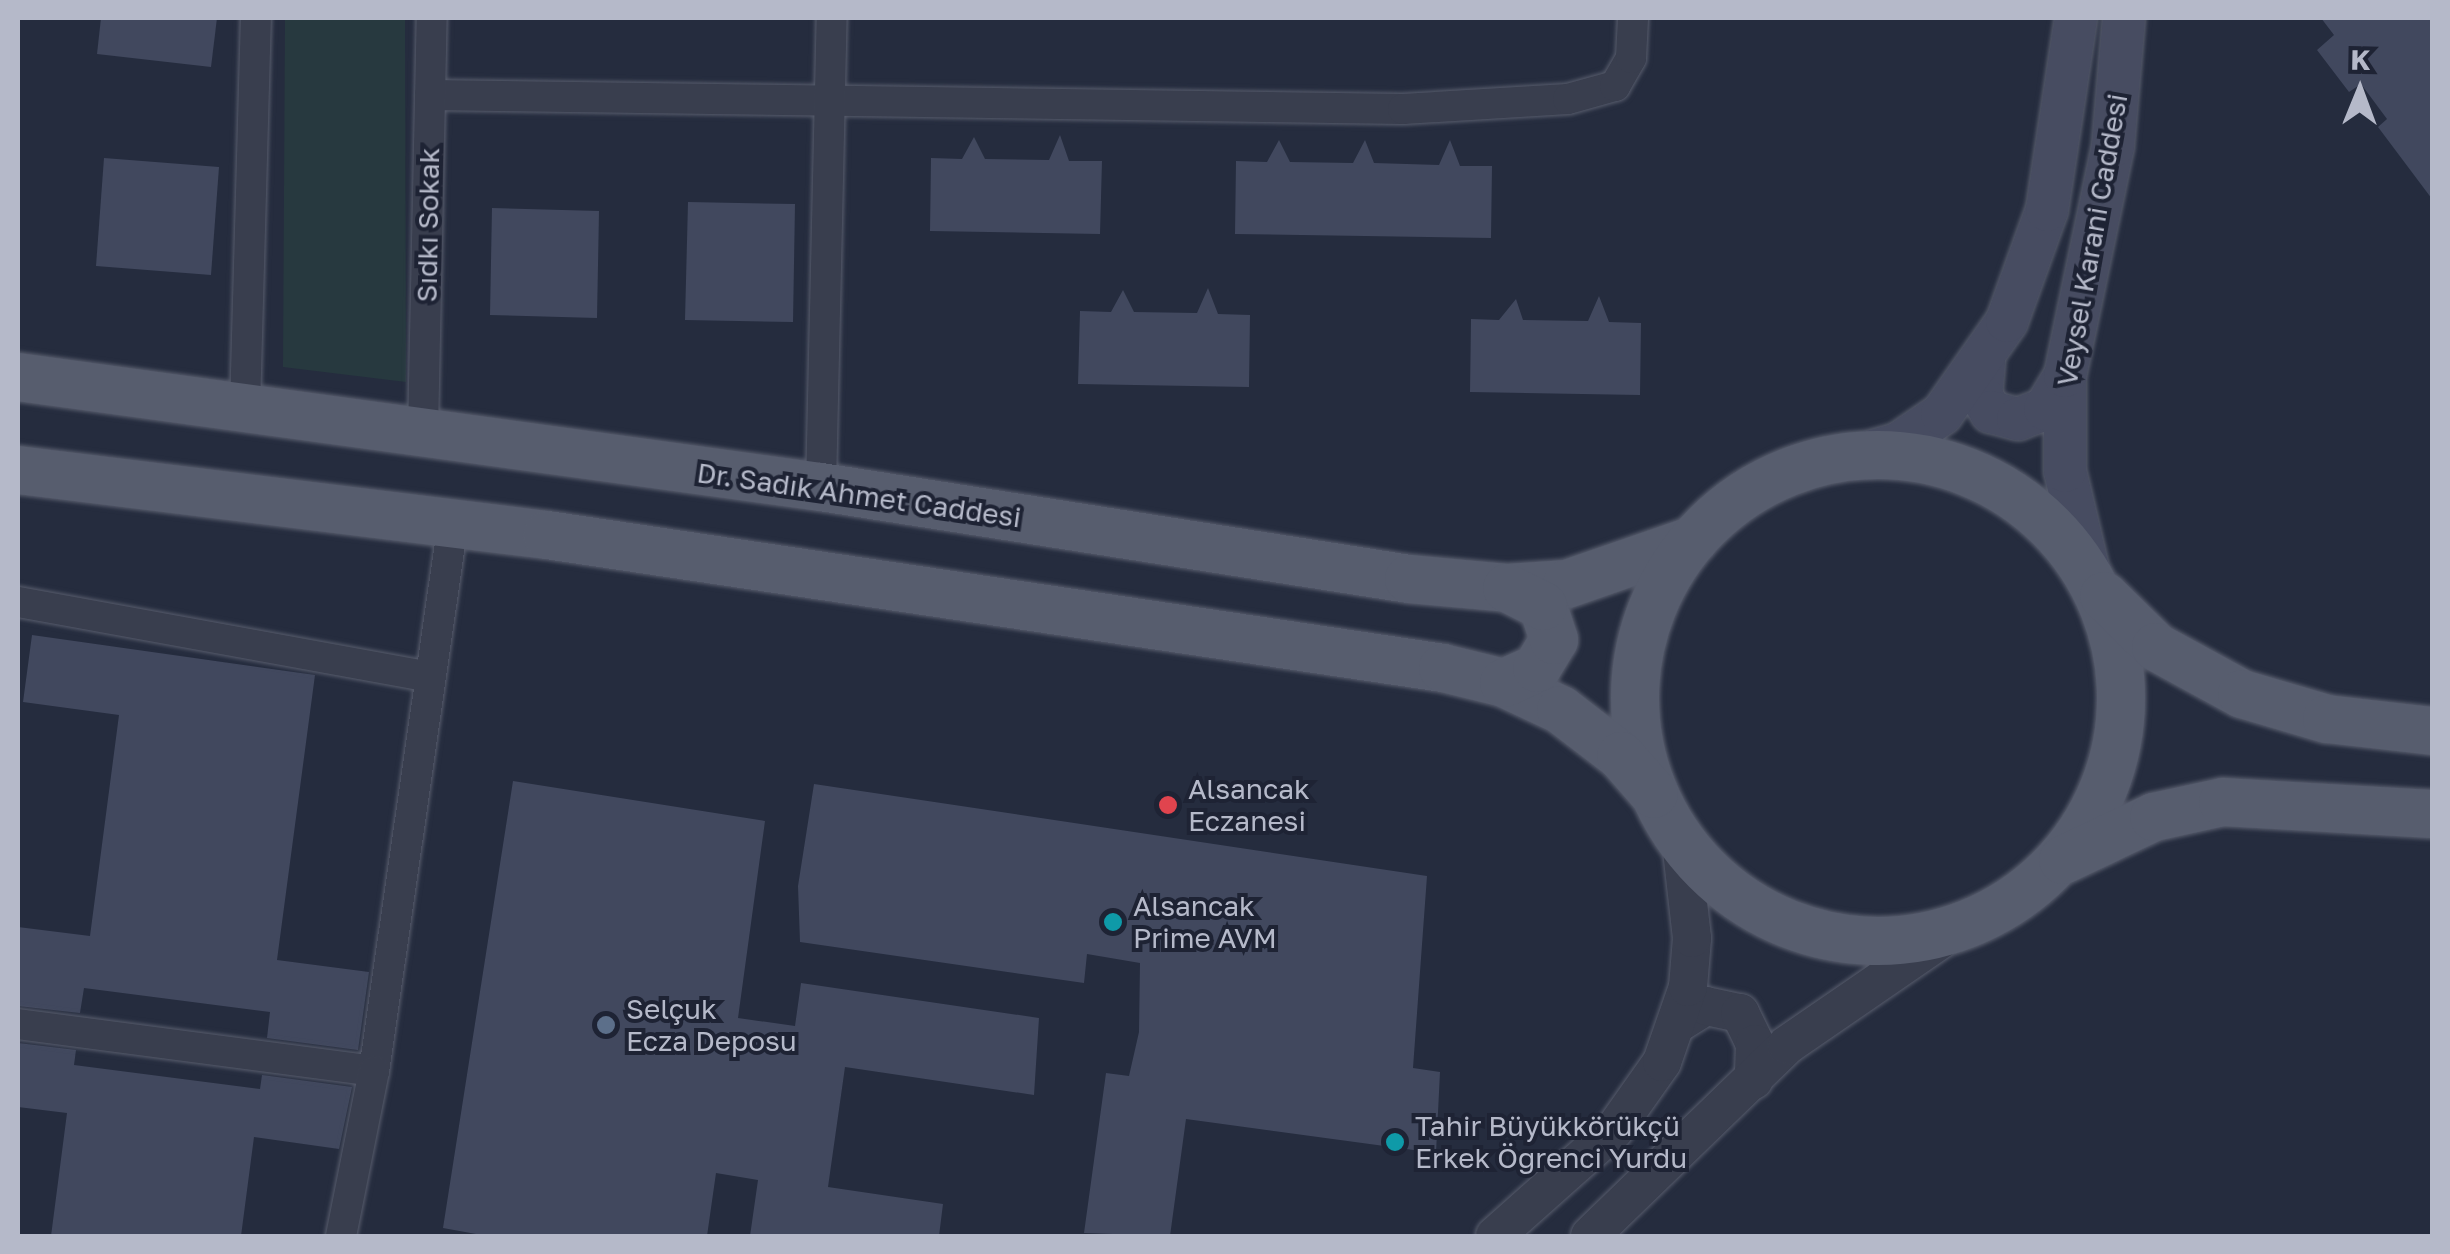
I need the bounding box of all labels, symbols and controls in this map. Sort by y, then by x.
north arrow [2310,40,2410,140]
text: K [2350,43,2371,76]
street label: Veysel Karani Caddesi [2050,91,2134,389]
street label: Sıdkı Sokak [410,147,446,303]
street label: Dr. Sadık Ahmet Caddesi [695,456,1023,534]
place label: Alsancak Eczanesi [1188,772,1310,838]
marker: Alsancak Eczanesi [1157,794,1179,816]
place label: Alsancak Prime AVM [1133,889,1277,955]
marker: Alsancak Prime AVM [1102,911,1124,933]
place label: Selçuk Ecza Deposu [626,992,797,1058]
marker: Selçuk Ecza Deposu [595,1014,617,1036]
place label: Tahir Büyükkörükçü Erkek Öğrenci Yurdu [1415,1109,1687,1175]
marker: Tahir Büyükkörükçü Erkek Öğrenci Yurdu [1384,1131,1406,1153]

